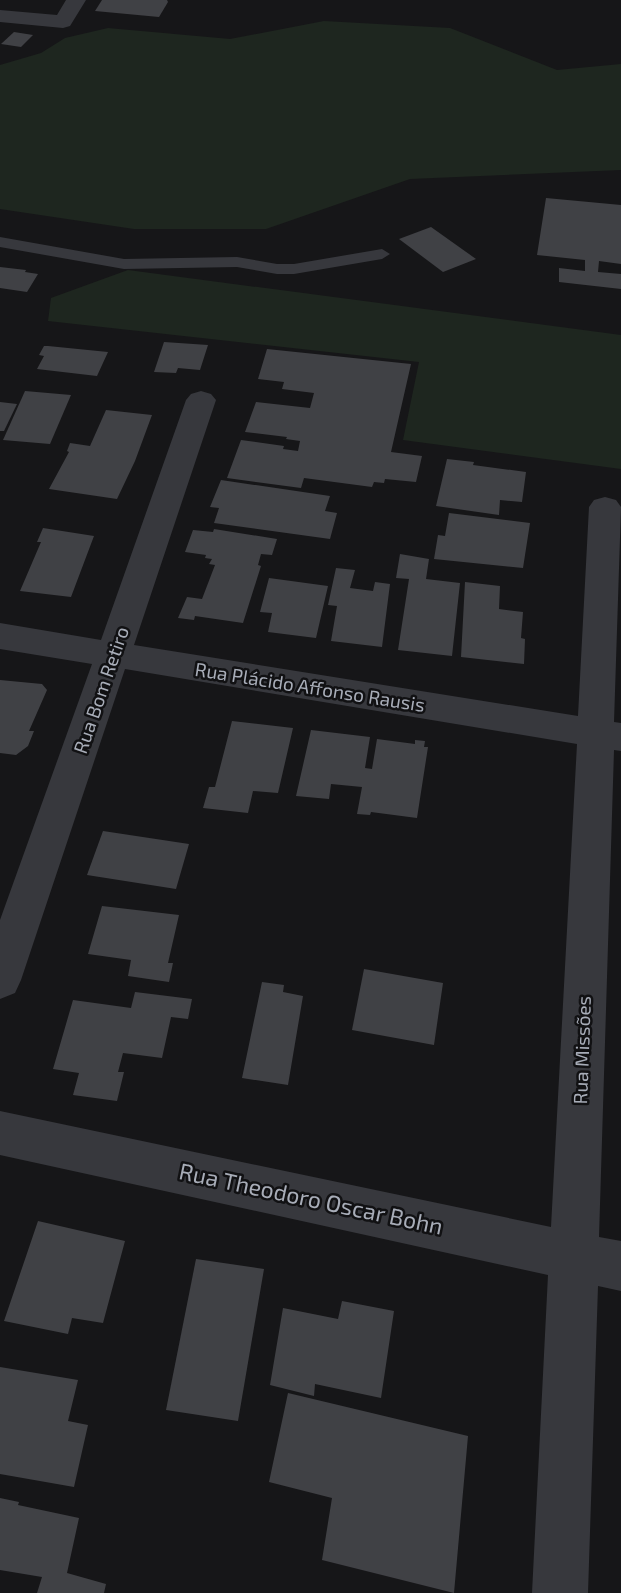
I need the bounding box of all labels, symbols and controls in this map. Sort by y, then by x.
street label: Rua Bom Retiro [68,623,133,756]
street label: Rua Plácido Affonso Rausis [193,657,427,716]
street label: Rua Missões [568,995,595,1105]
street label: Rua Theodoro Oscar Bohn [177,1156,446,1240]

